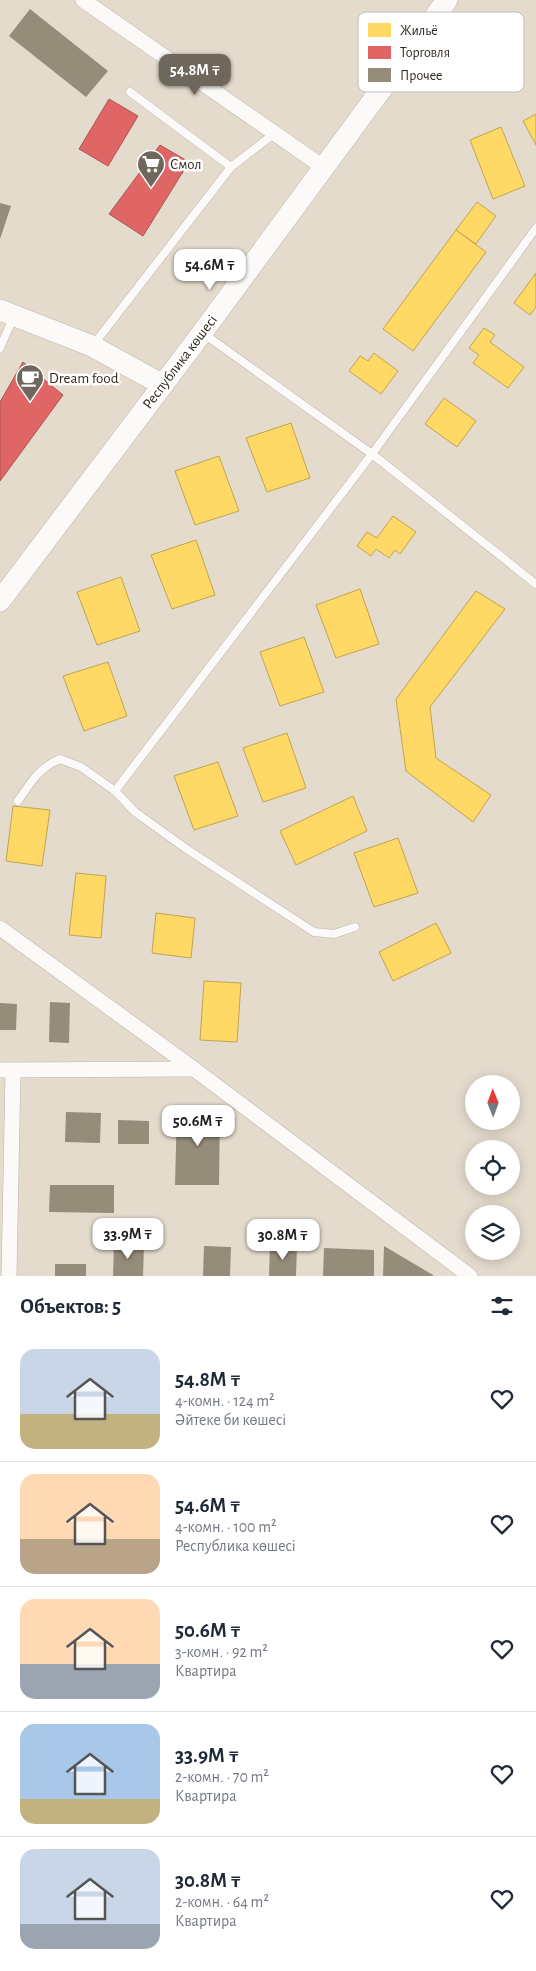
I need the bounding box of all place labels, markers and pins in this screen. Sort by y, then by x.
pin: 54.8M ₸ [149,54,241,96]
supermarket icon: Смол [136,149,166,188]
place label: Смол [170,157,201,172]
pin: 54.6M ₸ [164,248,256,291]
cafe icon: Dream food [15,363,45,402]
place label: Dream food [49,371,119,386]
pin: 50.6M ₸ [152,1104,244,1147]
pin: 33.9M ₸ [82,1218,174,1260]
pin: 30.8M ₸ [237,1218,329,1261]

